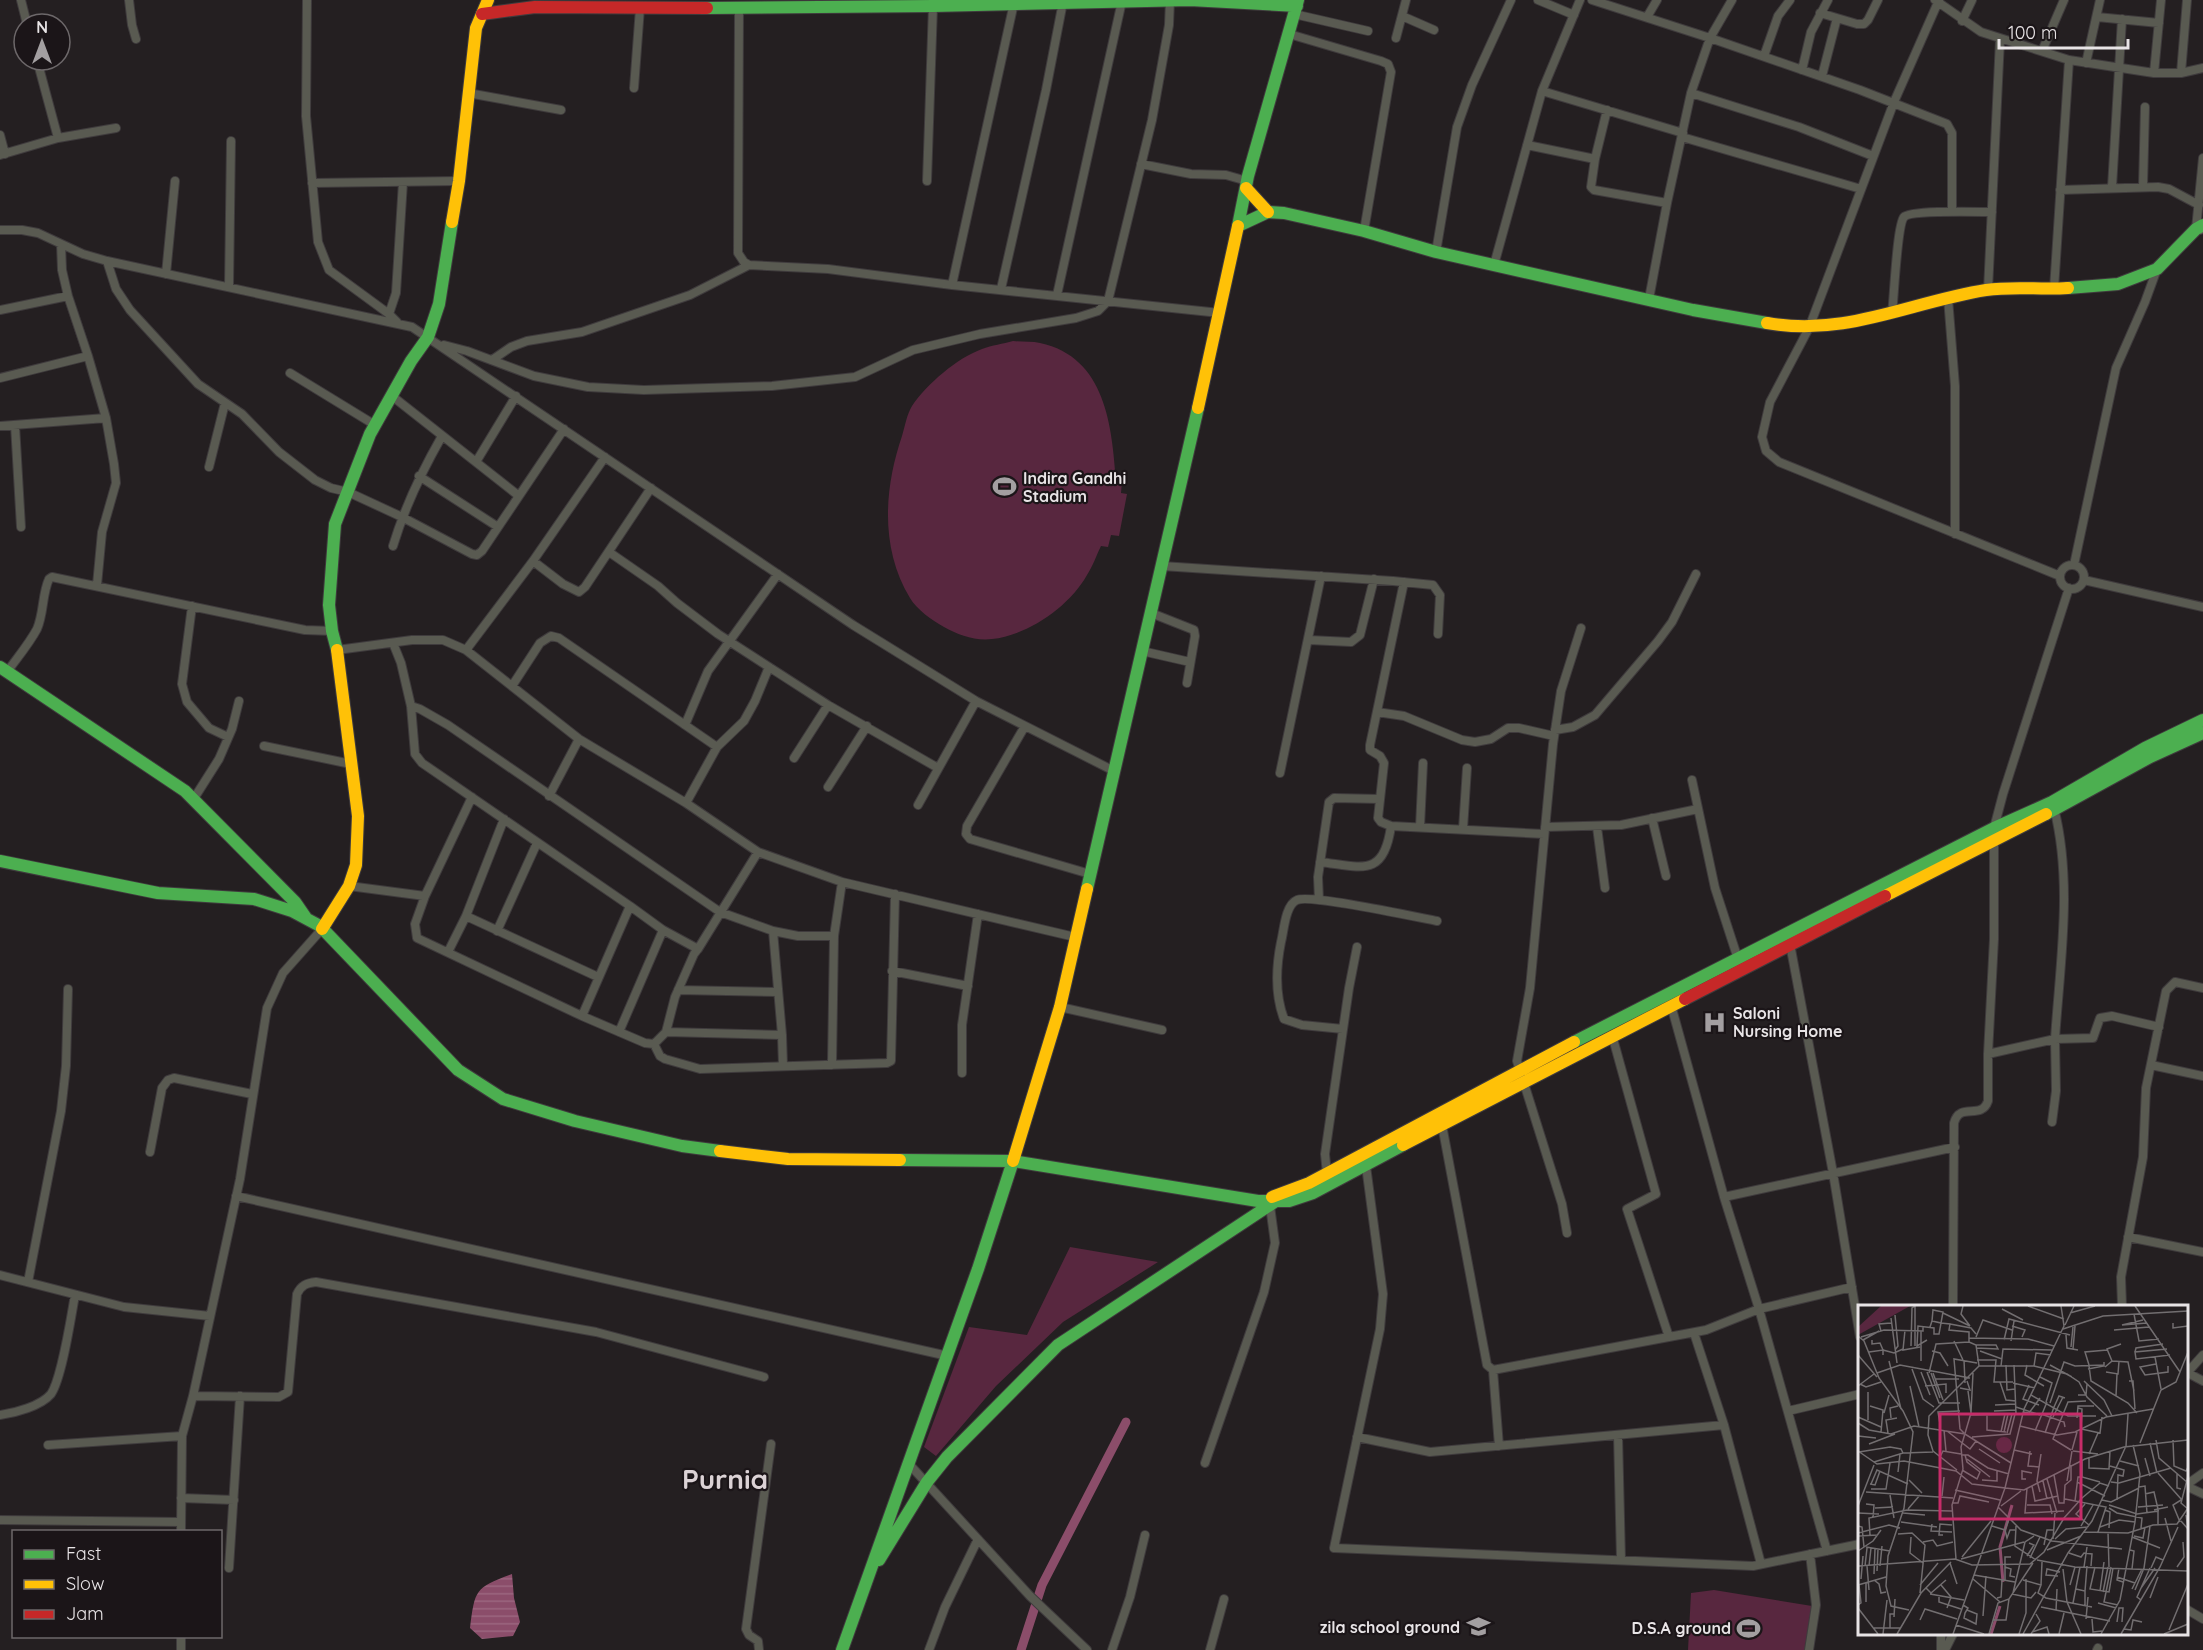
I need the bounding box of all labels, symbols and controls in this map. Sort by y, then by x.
north arrow [12,12,72,72]
scale bar [1999,12,2128,50]
text: N [36,17,48,37]
text: 100 m [2008,21,2057,44]
place label: Indira Gandhi Stadium [1023,468,1126,506]
sports icon: Indira Gandhi Stadium [992,474,1018,500]
place label: Saloni Nursing Home [1733,1003,1843,1041]
hospital icon: Saloni Nursing Home [1702,1009,1728,1035]
inset map [1858,1305,2188,1635]
district label: Purnia [682,1461,768,1496]
legend [12,1530,222,1638]
text: Fast [66,1542,101,1565]
text: Slow [66,1572,104,1595]
text: Jam [66,1602,104,1625]
school or university icon: zila school ground [1465,1614,1491,1640]
sports icon: D.S.A ground [1736,1615,1762,1641]
place label: zila school ground [1320,1617,1460,1637]
place label: D.S.A ground [1632,1618,1731,1638]

